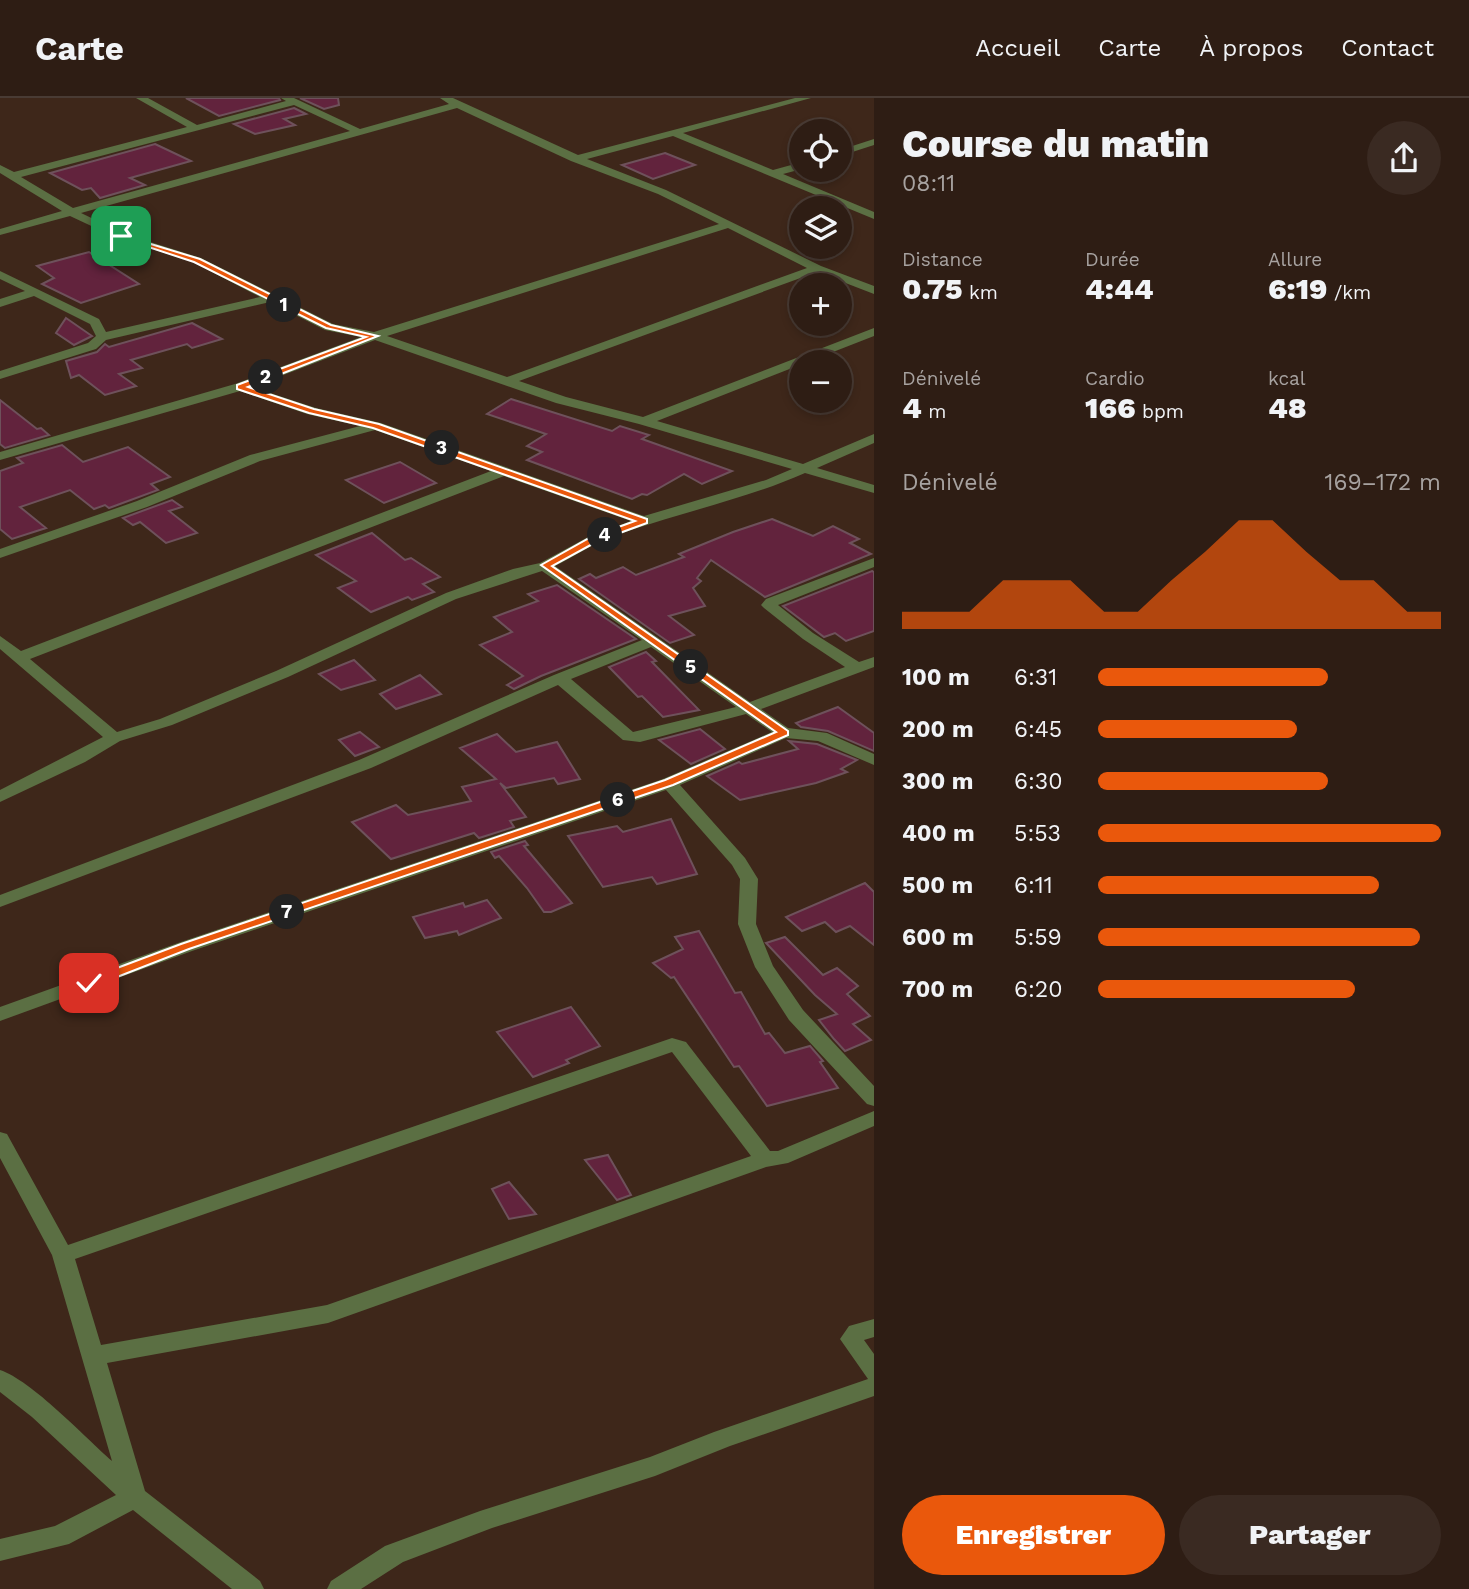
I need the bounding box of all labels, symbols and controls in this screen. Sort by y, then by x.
text: Carte [35,29,124,68]
text: Accueil [975,34,1060,62]
text: Carte [1098,34,1161,62]
text: À propos [1199,34,1303,62]
text: Contact [1341,34,1434,62]
map controls [789,119,852,413]
button: locate [789,119,852,182]
button: share [1367,121,1441,195]
text: Course du matin [902,122,1209,166]
text: 08:11 [902,170,955,197]
button: layers [789,196,852,259]
pin [91,206,151,266]
icon: arrive [102,217,140,255]
text: Distance [902,248,983,271]
text: Durée [1085,248,1140,271]
text: Allure [1268,248,1322,271]
text: 0.75 [902,271,962,306]
text: 4:44 [1085,271,1153,306]
text: 6:19 [1268,271,1328,306]
button: + [789,273,852,336]
text: km [962,281,998,304]
text: /km [1328,281,1371,304]
pin: 1 [266,288,302,322]
text: 1 [279,293,288,316]
button: − [789,350,852,413]
pin: 2 [248,360,284,394]
text: 2 [260,365,271,388]
text: Dénivelé [902,367,981,390]
text: Cardio [1085,367,1145,390]
text: kcal [1268,367,1306,390]
text: 4 [902,390,922,425]
text: 166 [1085,390,1136,425]
text: 48 [1268,390,1307,425]
text: m [922,400,946,423]
text: bpm [1136,400,1184,423]
pin: 3 [424,430,460,466]
text: 3 [436,436,447,459]
text: Dénivelé [902,469,998,496]
text: 169–172 m [1324,469,1441,496]
pin: 4 [588,518,622,552]
text: 4 [598,523,611,546]
pin: 5 [674,650,708,684]
text: 5 [685,655,696,678]
text: 100 m [902,664,970,691]
text: 6:31 [1014,664,1057,691]
text: 200 m [902,716,974,743]
text: 6:45 [1014,716,1062,743]
text: 300 m [902,768,973,795]
text: 6:30 [1014,768,1063,795]
pin: 6 [600,782,636,818]
text: 6 [612,788,623,811]
text: 400 m [902,820,975,847]
text: 5:53 [1014,820,1061,847]
text: 500 m [902,872,973,899]
text: 6:11 [1014,872,1053,899]
pin: 7 [270,894,304,930]
text: 7 [281,900,292,923]
text: 600 m [902,924,974,951]
text: 5:59 [1014,924,1062,951]
pin [59,953,119,1013]
icon: check [70,964,108,1002]
text: 700 m [902,976,973,1003]
text: 6:20 [1014,976,1063,1003]
button: Enregistrer [902,1495,1165,1575]
button: Partager [1179,1495,1441,1575]

